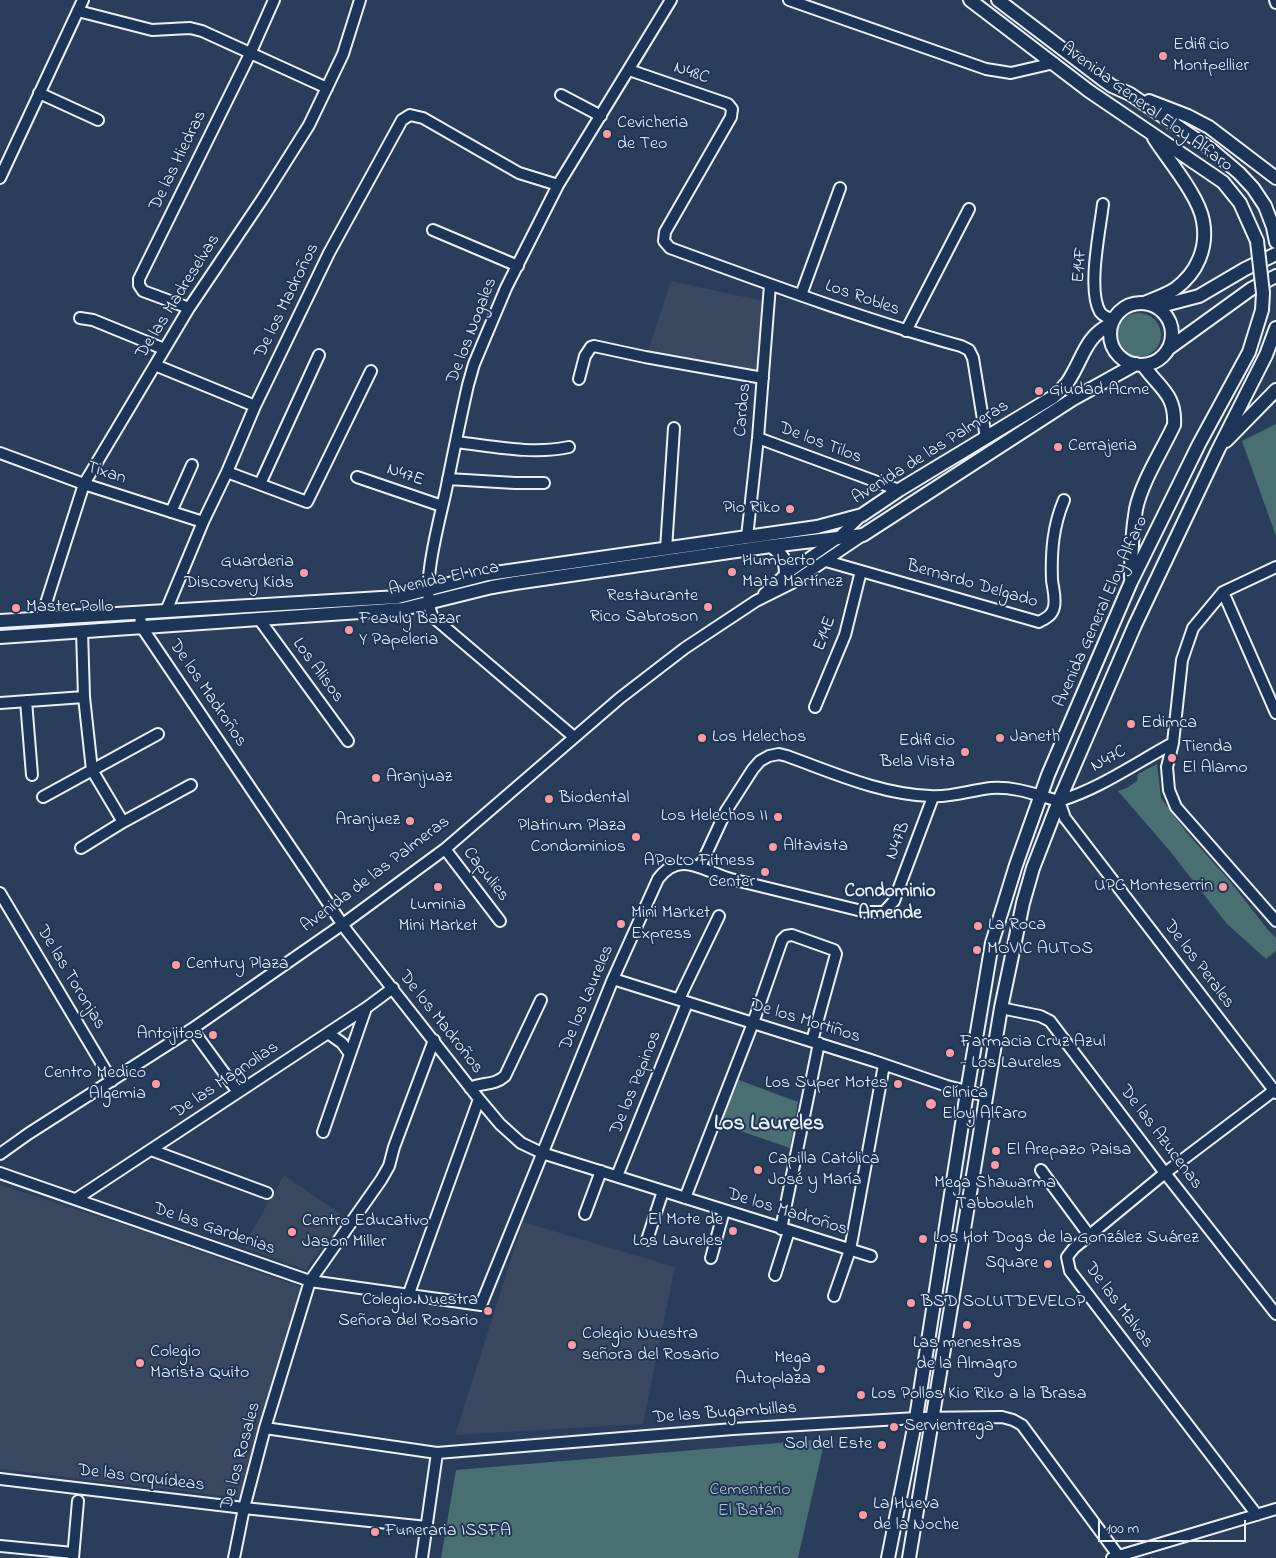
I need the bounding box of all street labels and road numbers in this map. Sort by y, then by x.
street label: Avenida General Eloy Alfaro [1056,38,1236,178]
street label: N48C [670,58,712,90]
street label: De las Hiedras [146,107,212,215]
street label: De las Madreselvas [132,231,226,363]
street label: De los Madroños [251,240,325,362]
street label: E14F [1069,246,1093,284]
street label: De los Nogales [443,275,503,387]
street label: Los Robles [822,276,902,322]
street label: Cardos [731,382,757,438]
street label: Avenida de las Palmeras [849,396,1013,510]
street label: De los Tilos [776,418,864,470]
street label: Tixan [84,458,128,490]
street label: N47E [384,460,426,492]
street label: Avenida General Eloy Alfaro [1050,513,1154,711]
street label: Bernardo Delgado [904,556,1040,614]
street label: Avenida El Inca [387,558,501,602]
street label: E14E [810,614,842,654]
street label: Los Alisos [286,634,348,708]
street label: De los Madroños [163,636,251,752]
street label: N47C [1088,742,1130,778]
street label: Avenida de las Palmeras [297,812,455,938]
street label: N47B [882,819,916,863]
street label: Capulies [457,843,513,907]
street label: De los Perales [1158,917,1238,1013]
street label: De las Toronjas [31,922,109,1034]
street label: De los Laureles [556,942,620,1054]
street label: De los Madroños [393,967,487,1079]
street label: De los Mortiños [747,995,863,1049]
street label: De los Pepinos [606,1028,668,1138]
street label: De las Magnolias [169,1037,283,1125]
street label: De las Azucenas [1114,1082,1206,1194]
street label: De los Madroños [724,1184,850,1242]
street label: De las Gardenias [150,1199,278,1261]
street label: De las Malvas [1079,1259,1157,1353]
street label: De las Bugambillas [652,1398,798,1430]
street label: De los Rosales [217,1400,267,1512]
street label: De las Orquídeas [76,1461,206,1497]

